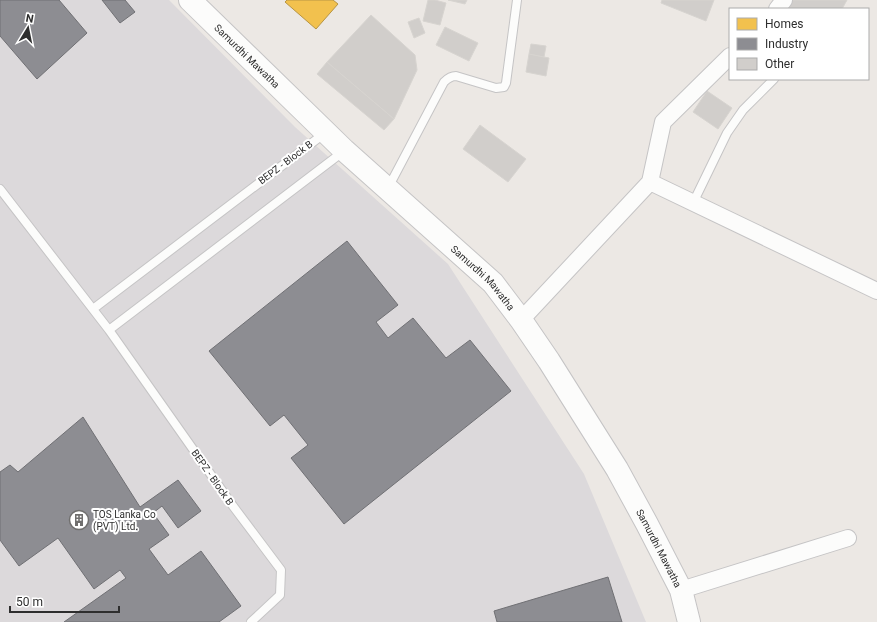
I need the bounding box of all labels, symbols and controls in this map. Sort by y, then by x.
north arrow [8,8,48,48]
legend [729,8,869,80]
text: N [25,12,35,26]
text: Homes [765,17,803,31]
street label: Samurdhi Mawatha [212,22,282,90]
text: Industry [765,37,809,51]
text: Other [765,57,794,71]
street label: BEPZ - Block B [256,138,315,186]
street label: Samurdhi Mawatha [449,243,517,313]
street label: BEPZ - Block B [189,447,236,507]
street label: Samurdhi Mawatha [634,507,684,589]
building icon: TOS Lanka Co (PVT) Ltd. [68,509,90,531]
place label: TOS Lanka Co (PVT) Ltd. [93,509,156,533]
scale bar [10,588,119,614]
text: 50 m [16,595,43,609]

